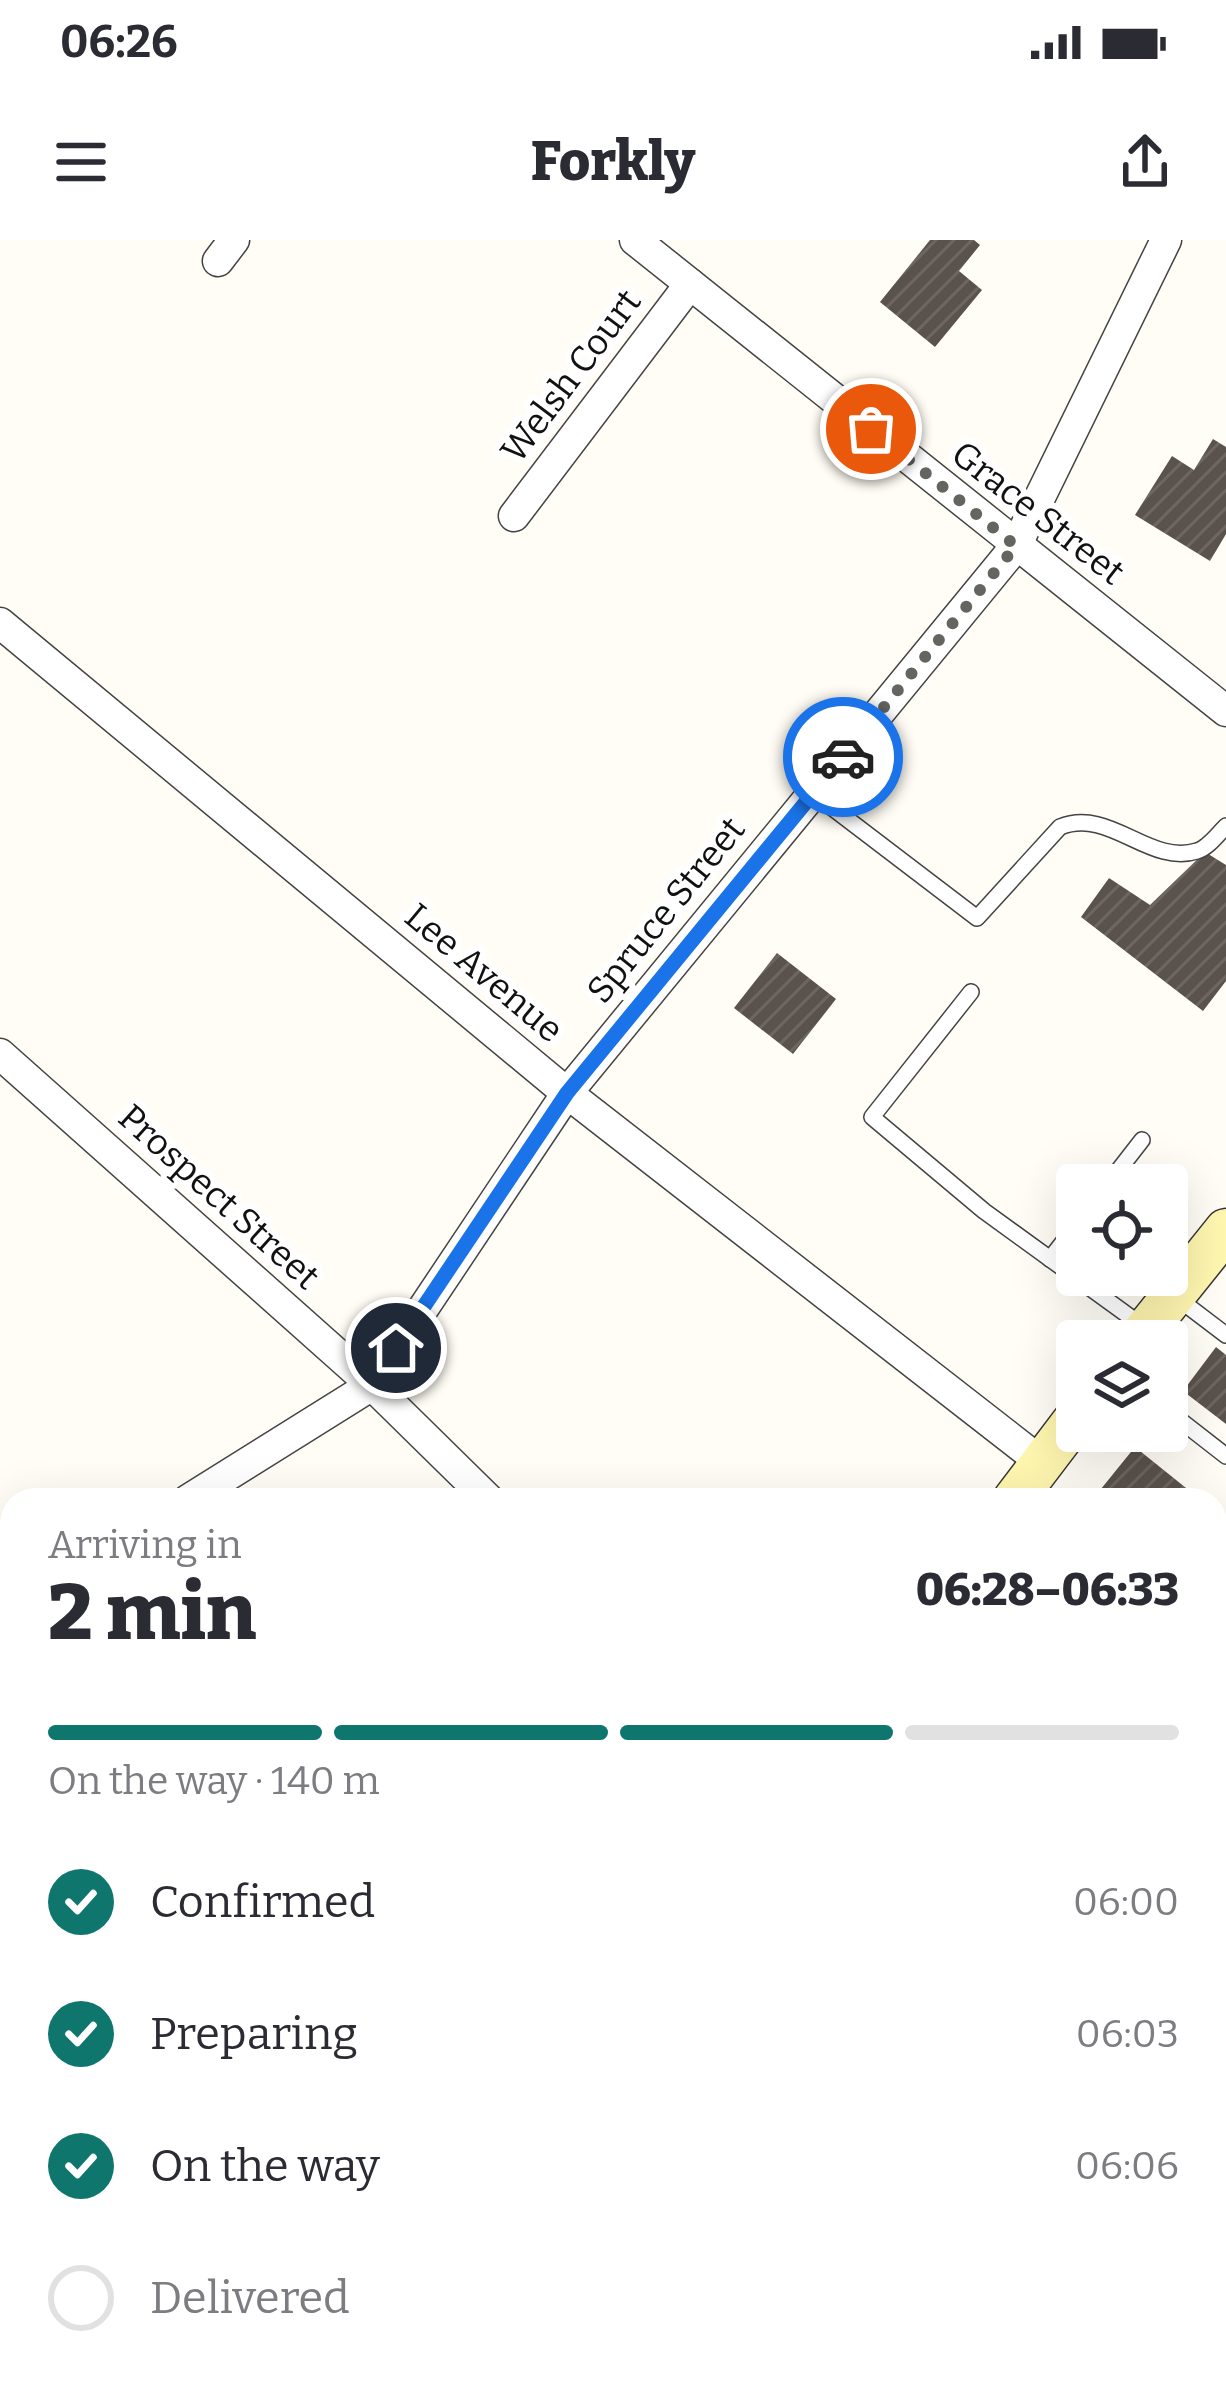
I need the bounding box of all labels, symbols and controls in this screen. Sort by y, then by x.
text: 06:26 [60,15,178,69]
icon: menu [48,129,114,195]
icon: share [1112,129,1178,195]
text: Forkly [531,130,695,194]
street label: Welsh Court [492,281,650,471]
pin [820,378,922,480]
icon: bag [838,396,904,462]
street label: Grace Street [943,432,1133,594]
courier [783,697,903,817]
icon: car [810,724,876,790]
street label: Spruce Street [578,808,754,1012]
street label: Lee Avenue [396,894,572,1052]
street label: Prospect Street [109,1095,329,1299]
map controls [1056,1164,1188,1452]
button: locate [1056,1164,1188,1296]
pin [345,1297,447,1399]
icon: home [363,1315,429,1381]
button: layers [1056,1320,1188,1452]
text: Arriving in [48,1522,242,1568]
text: 06:28–06:33 [916,1563,1179,1617]
text: 2 min [48,1566,257,1660]
text: On the way · 140 m [48,1758,380,1804]
icon: check [48,1869,114,1935]
text: Confirmed [150,1875,375,1929]
text: 06:00 [1073,1879,1179,1925]
icon: check [48,2001,114,2067]
text: Preparing [150,2007,358,2061]
text: 06:03 [1076,2011,1179,2057]
icon: check [48,2133,114,2199]
text: On the way [150,2139,380,2193]
text: 06:06 [1075,2143,1179,2189]
text: Delivered [150,2271,350,2325]

